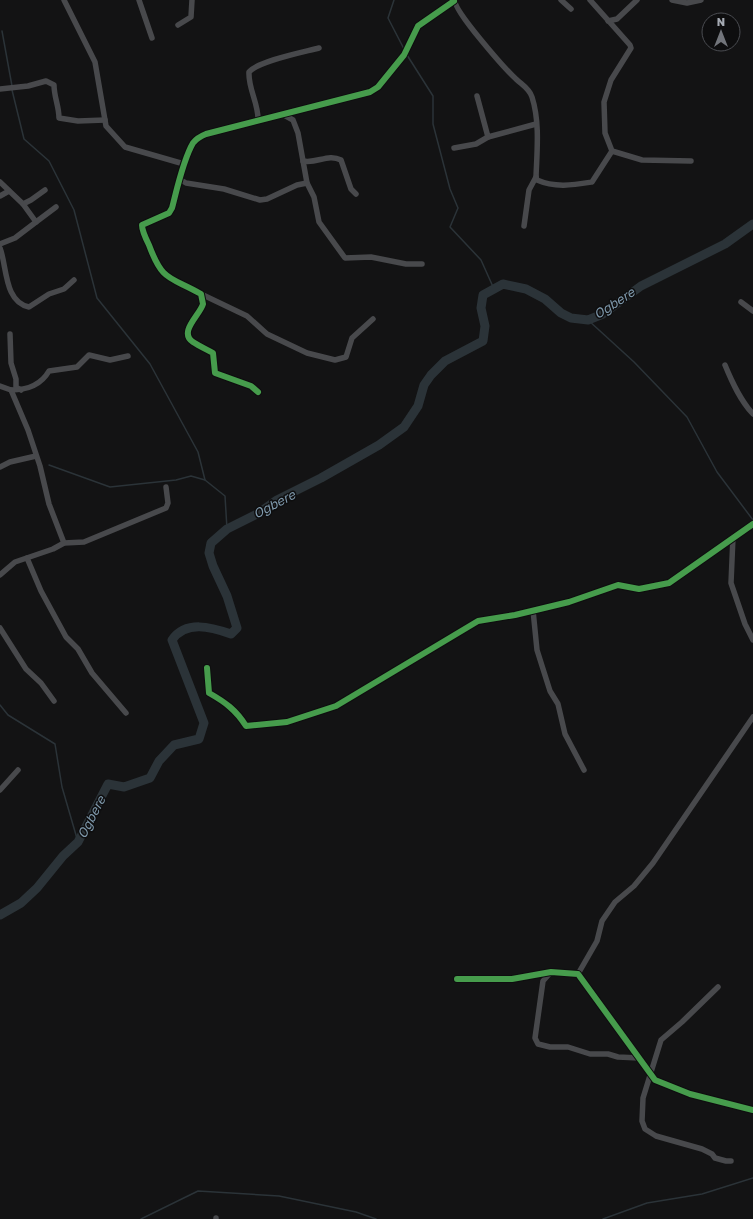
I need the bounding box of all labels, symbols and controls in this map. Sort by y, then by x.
north arrow [701,12,741,52]
text: N [717,15,725,28]
water label: Ogbere [591,283,639,322]
water label: Ogbere [250,486,299,522]
water label: Ogbere [74,792,109,841]

